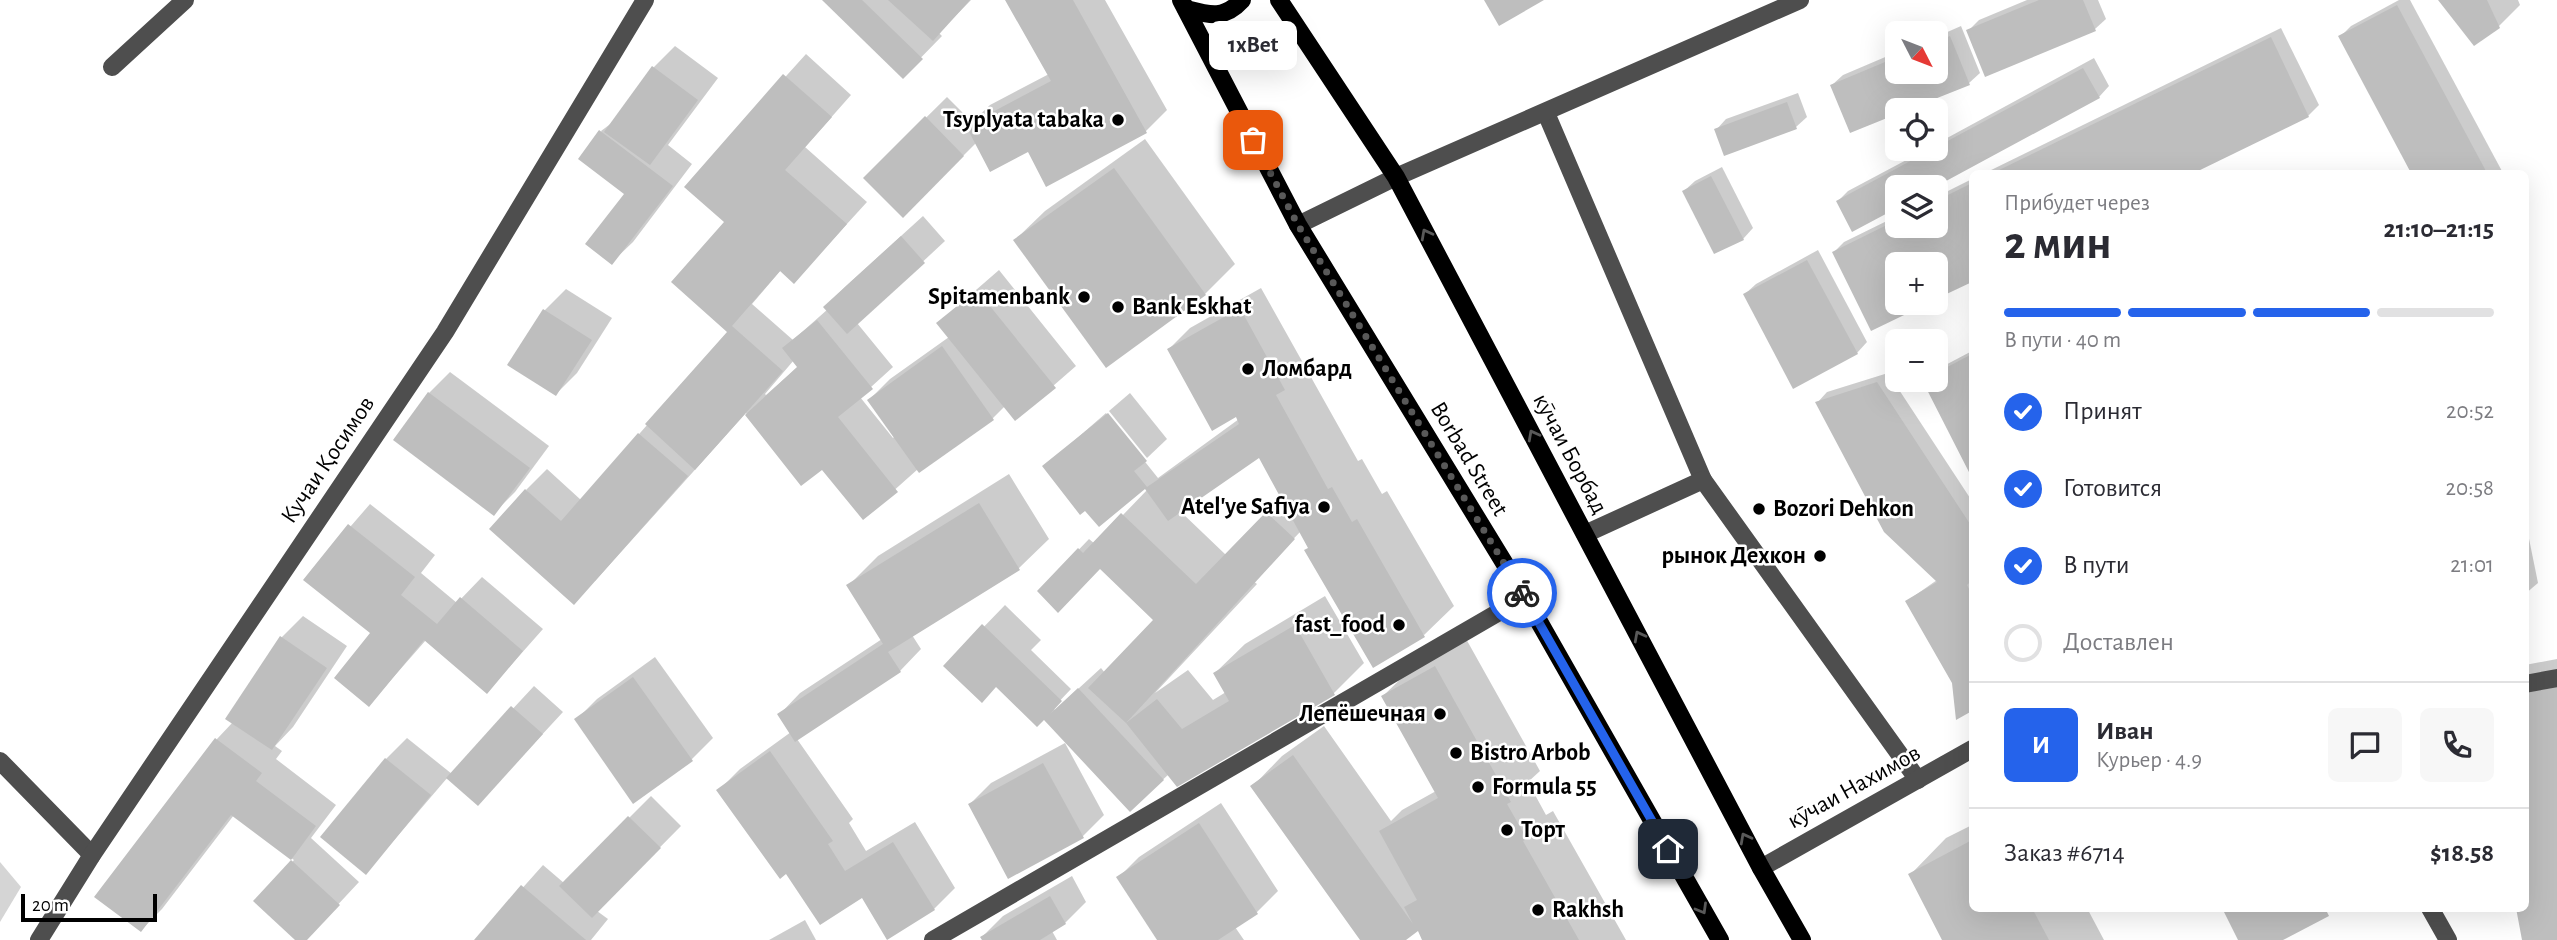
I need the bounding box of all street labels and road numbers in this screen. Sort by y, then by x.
street label: кӯчаи Борбад [1528,390,1612,518]
street label: Кучаи Қосимов [277,392,379,528]
street label: Borbad Street [1426,398,1512,520]
street label: кӯчаи Нахимов [1784,741,1924,833]

